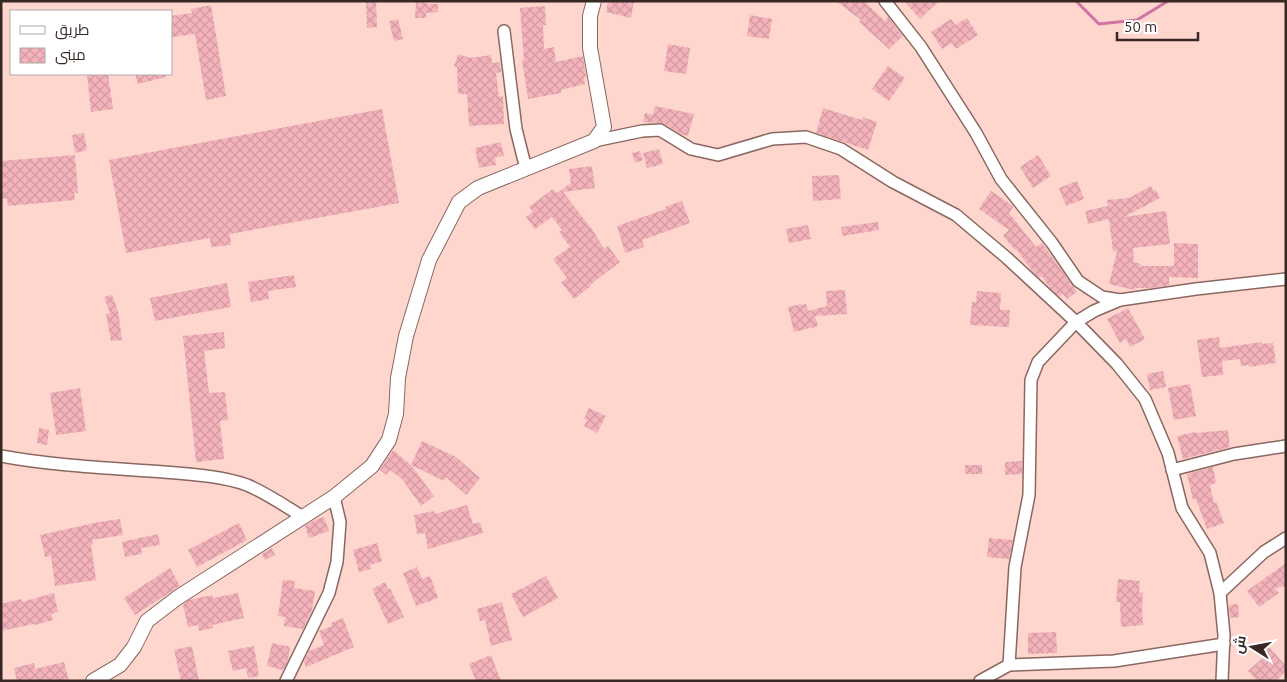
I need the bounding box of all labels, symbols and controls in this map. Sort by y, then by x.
legend [10,10,172,75]
scale bar [1117,10,1198,42]
text: 50 m [1124,18,1157,35]
text: طريق [55,21,89,40]
text: مبنى [55,46,86,65]
north arrow [1227,622,1277,672]
text: ش [1230,634,1250,655]

